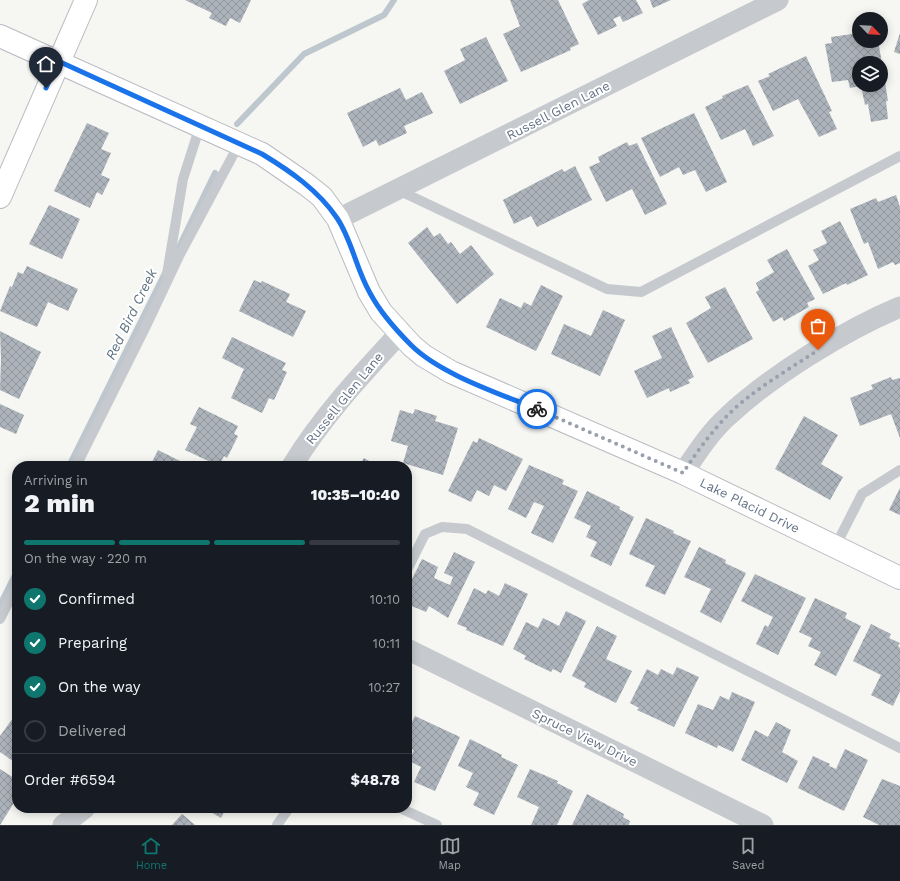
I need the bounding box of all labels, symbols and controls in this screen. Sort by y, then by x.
north arrow [852,12,888,48]
map controls [852,12,888,92]
pin [29,47,63,88]
icon: home [35,53,57,75]
button: layers [852,56,888,92]
street label: Russell Glen Lane [504,78,612,143]
water label: Red Bird Creek [102,266,160,362]
pin [801,309,835,350]
icon: bag [807,315,829,337]
street label: Russell Glen Lane [303,349,386,447]
courier [517,389,557,429]
icon: bike [526,398,548,420]
text: Arriving in [24,473,88,488]
street label: Lake Placid Drive [697,475,802,536]
text: 10:35–10:40 [311,486,400,504]
text: 2 min [24,488,95,518]
text: On the way · 220 m [24,551,147,566]
icon: check [24,588,46,610]
text: Confirmed [58,590,135,608]
text: 10:10 [370,592,400,607]
icon: check [24,632,46,654]
text: Preparing [58,634,127,652]
text: 10:11 [373,636,400,651]
icon: check [24,676,46,698]
text: On the way [58,678,140,696]
text: 10:27 [368,680,400,695]
street label: Spruce View Drive [530,705,640,769]
text: Delivered [58,722,126,740]
text: Order #6594 [24,771,116,789]
text: $48.78 [350,771,400,789]
tab: Home [136,835,167,872]
tab: Map [439,835,461,872]
tab: Saved [732,835,764,872]

